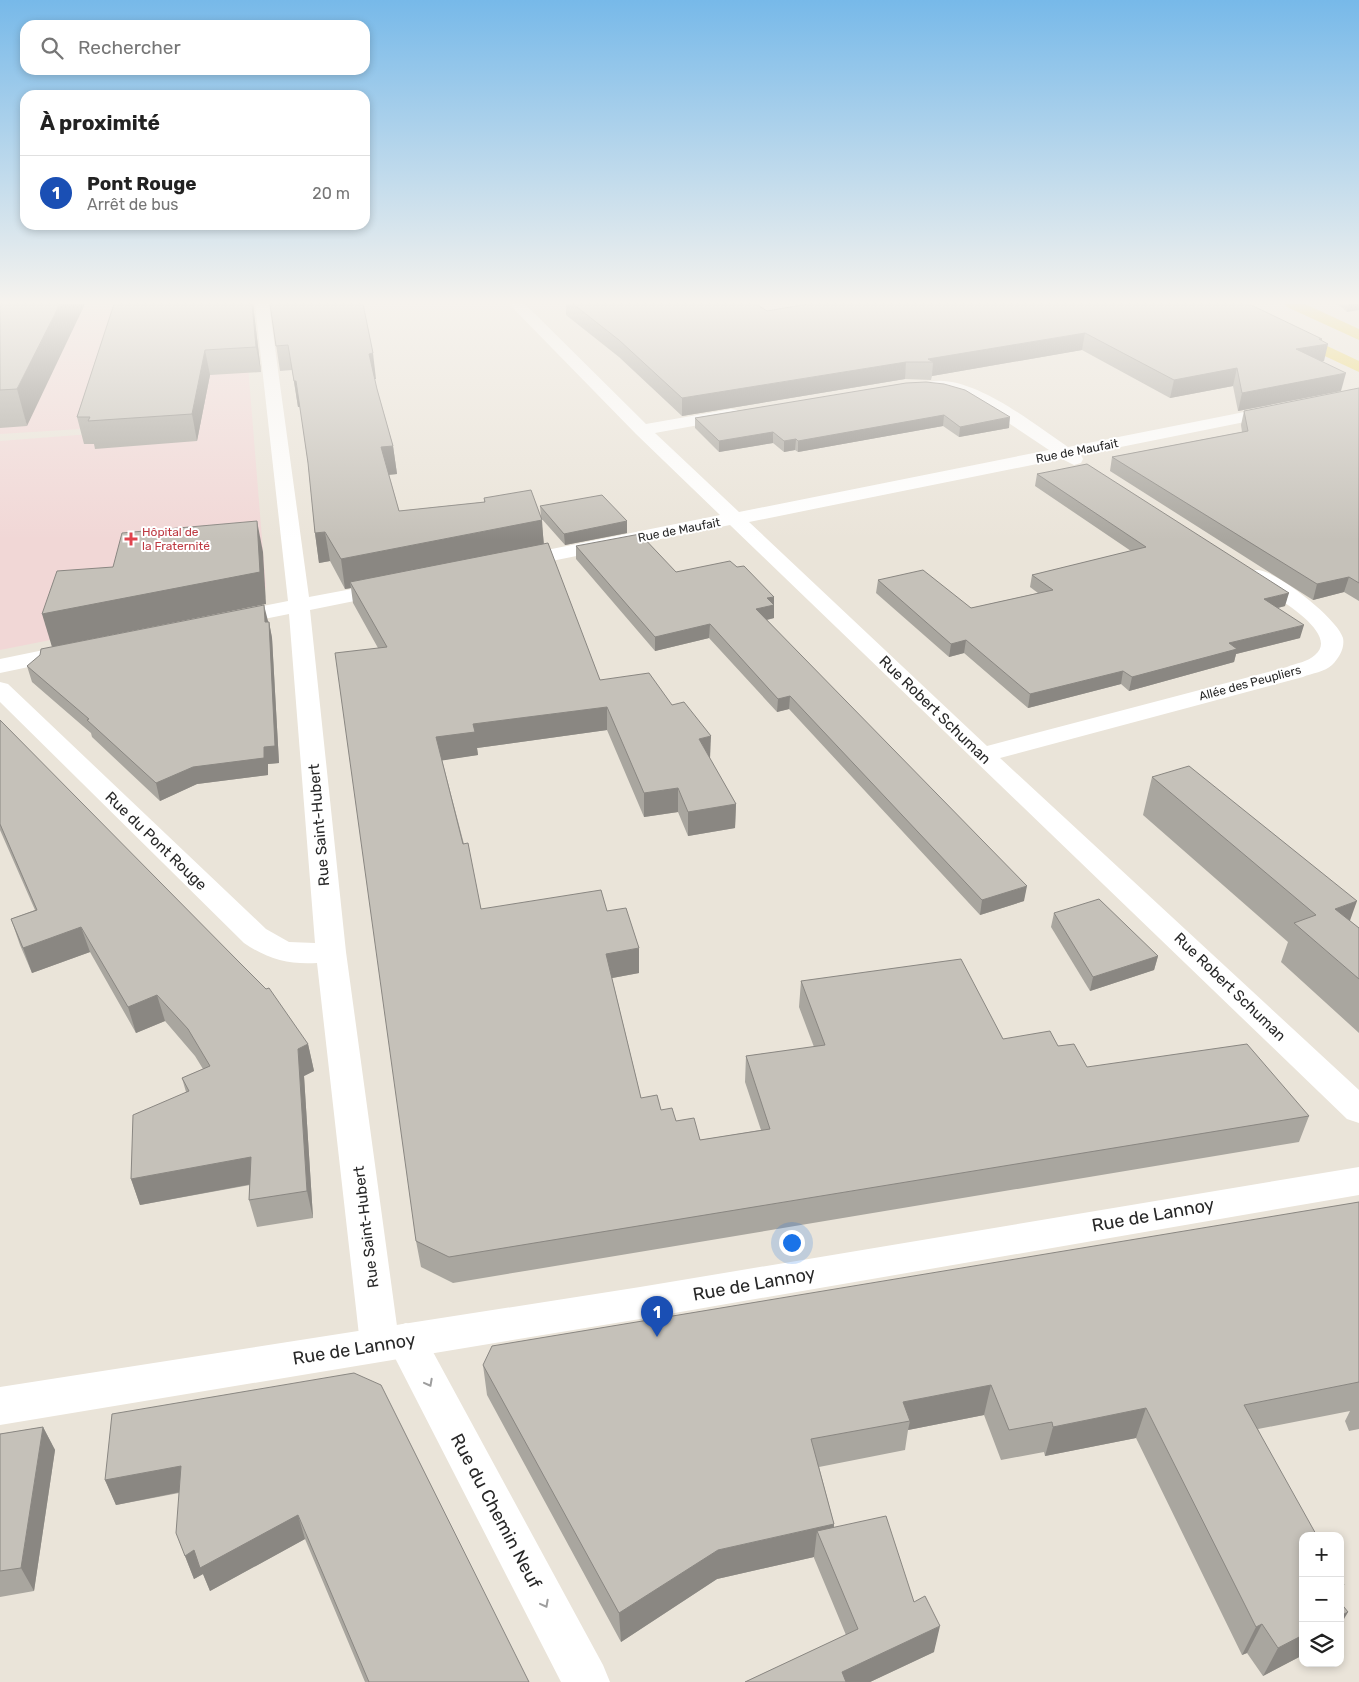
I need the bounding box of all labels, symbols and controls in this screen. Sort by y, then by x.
search box [20,20,370,75]
icon: search [38,34,66,62]
text: Rechercher [78,36,181,59]
text: À proximité [40,110,160,135]
text: Pont Rouge [87,172,197,195]
text: 1 [52,184,60,203]
text: 20 m [312,184,350,203]
text: Arrêt de bus [87,195,179,214]
street label: Rue de Maufait [1035,436,1120,466]
street label: Rue de Maufait [637,515,722,545]
place label: Hôpital de la Fraternité [142,525,210,553]
marker: Hôpital de la Fraternité [124,532,138,546]
street label: Rue Robert Schuman [875,652,995,768]
street label: Allée des Peupliers [1197,663,1303,703]
street label: Rue Saint-Hubert [305,763,333,887]
street label: Rue du Pont Rouge [102,788,210,894]
street label: Rue Robert Schuman [1170,929,1290,1045]
street label: Rue Saint-Hubert [350,1165,382,1289]
street label: Rue de Lannoy [1090,1193,1216,1237]
your location [779,1230,805,1256]
street label: Rue de Lannoy [691,1262,817,1306]
pin: 1 [641,1296,673,1337]
street label: Rue de Lannoy [291,1328,417,1370]
one-way arrow [422,1378,432,1387]
street label: Rue du Chemin Neuf [446,1430,546,1592]
map controls [1299,1532,1344,1667]
button: + [1299,1532,1344,1577]
button: − [1299,1577,1344,1622]
one-way arrow [539,1599,549,1608]
button: layers [1299,1622,1344,1667]

